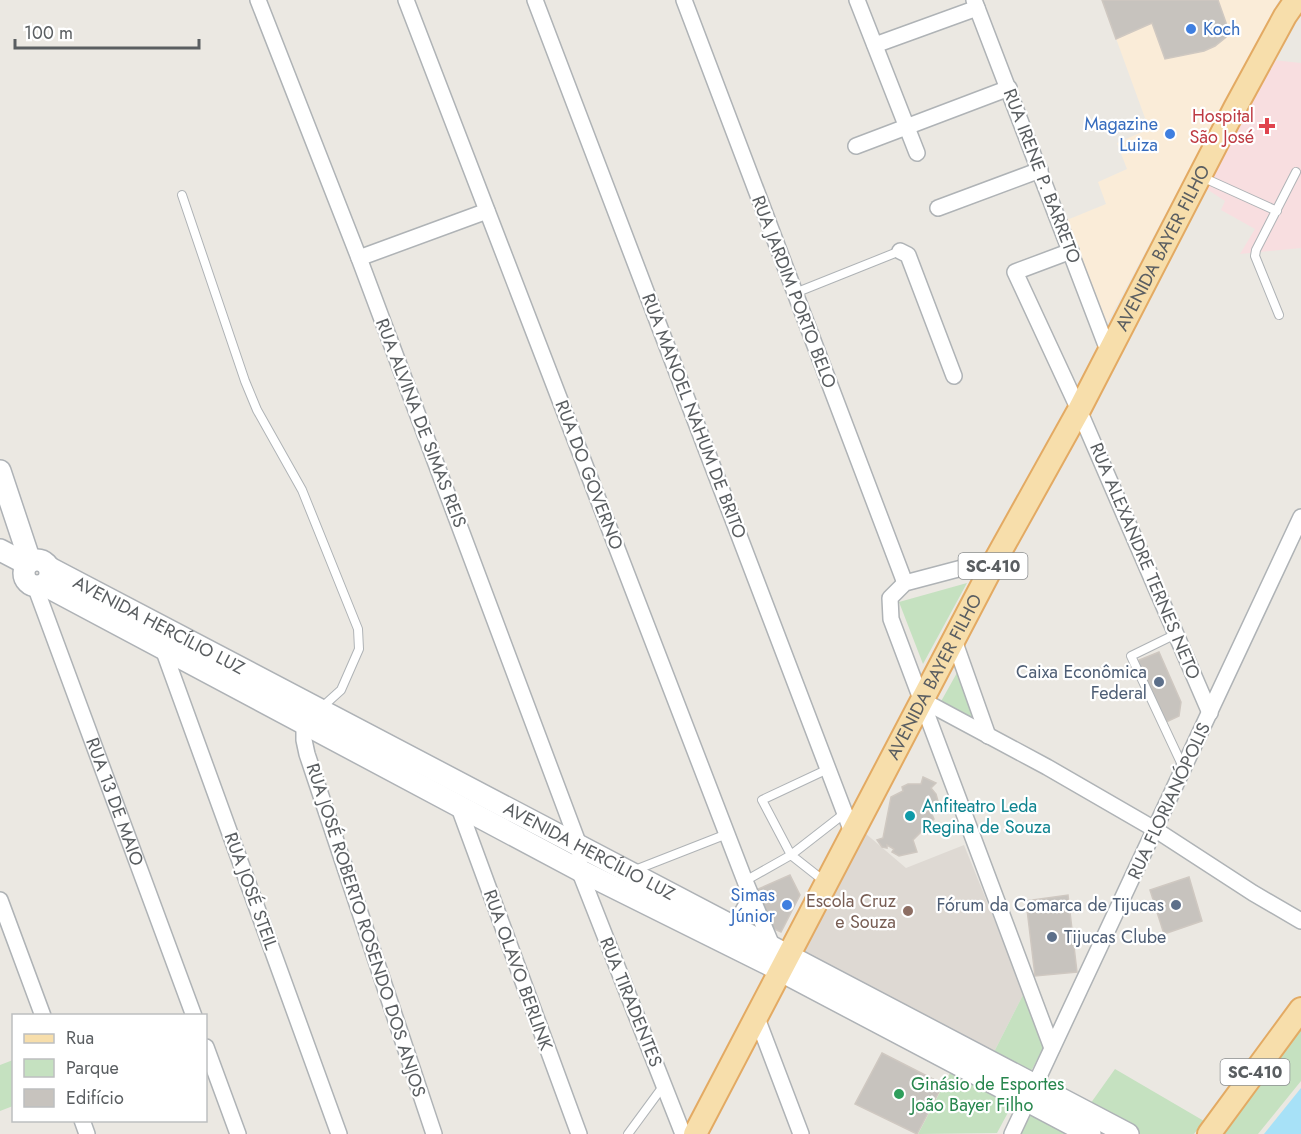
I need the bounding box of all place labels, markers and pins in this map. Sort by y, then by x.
place label: Koch [1203,16,1241,42]
marker: Koch [1184,22,1198,36]
place label: Hospital São José [1190,103,1254,150]
place label: Magazine Luiza [1084,111,1158,158]
marker: Hospital São José [1258,117,1276,135]
marker: Magazine Luiza [1163,127,1177,141]
place label: Caixa Econômica Federal [1016,659,1147,706]
marker: Caixa Econômica Federal [1152,675,1166,689]
place label: Anfiteatro Leda Regina de Souza [922,793,1051,840]
marker: Anfiteatro Leda Regina de Souza [903,809,917,823]
place label: Simas Júnior [729,882,776,929]
place label: Escola Cruz e Souza [806,888,897,935]
place label: Fórum da Comarca de Tijucas [936,892,1164,918]
marker: Simas Júnior [780,898,794,912]
marker: Fórum da Comarca de Tijucas [1169,898,1183,912]
marker: Escola Cruz e Souza [901,904,915,918]
place label: Tijucas Clube [1064,924,1166,950]
marker: Tijucas Clube [1045,930,1059,944]
place label: Ginásio de Esportes João Bayer Filho [909,1071,1064,1118]
marker: Ginásio de Esportes João Bayer Filho [892,1087,906,1101]

